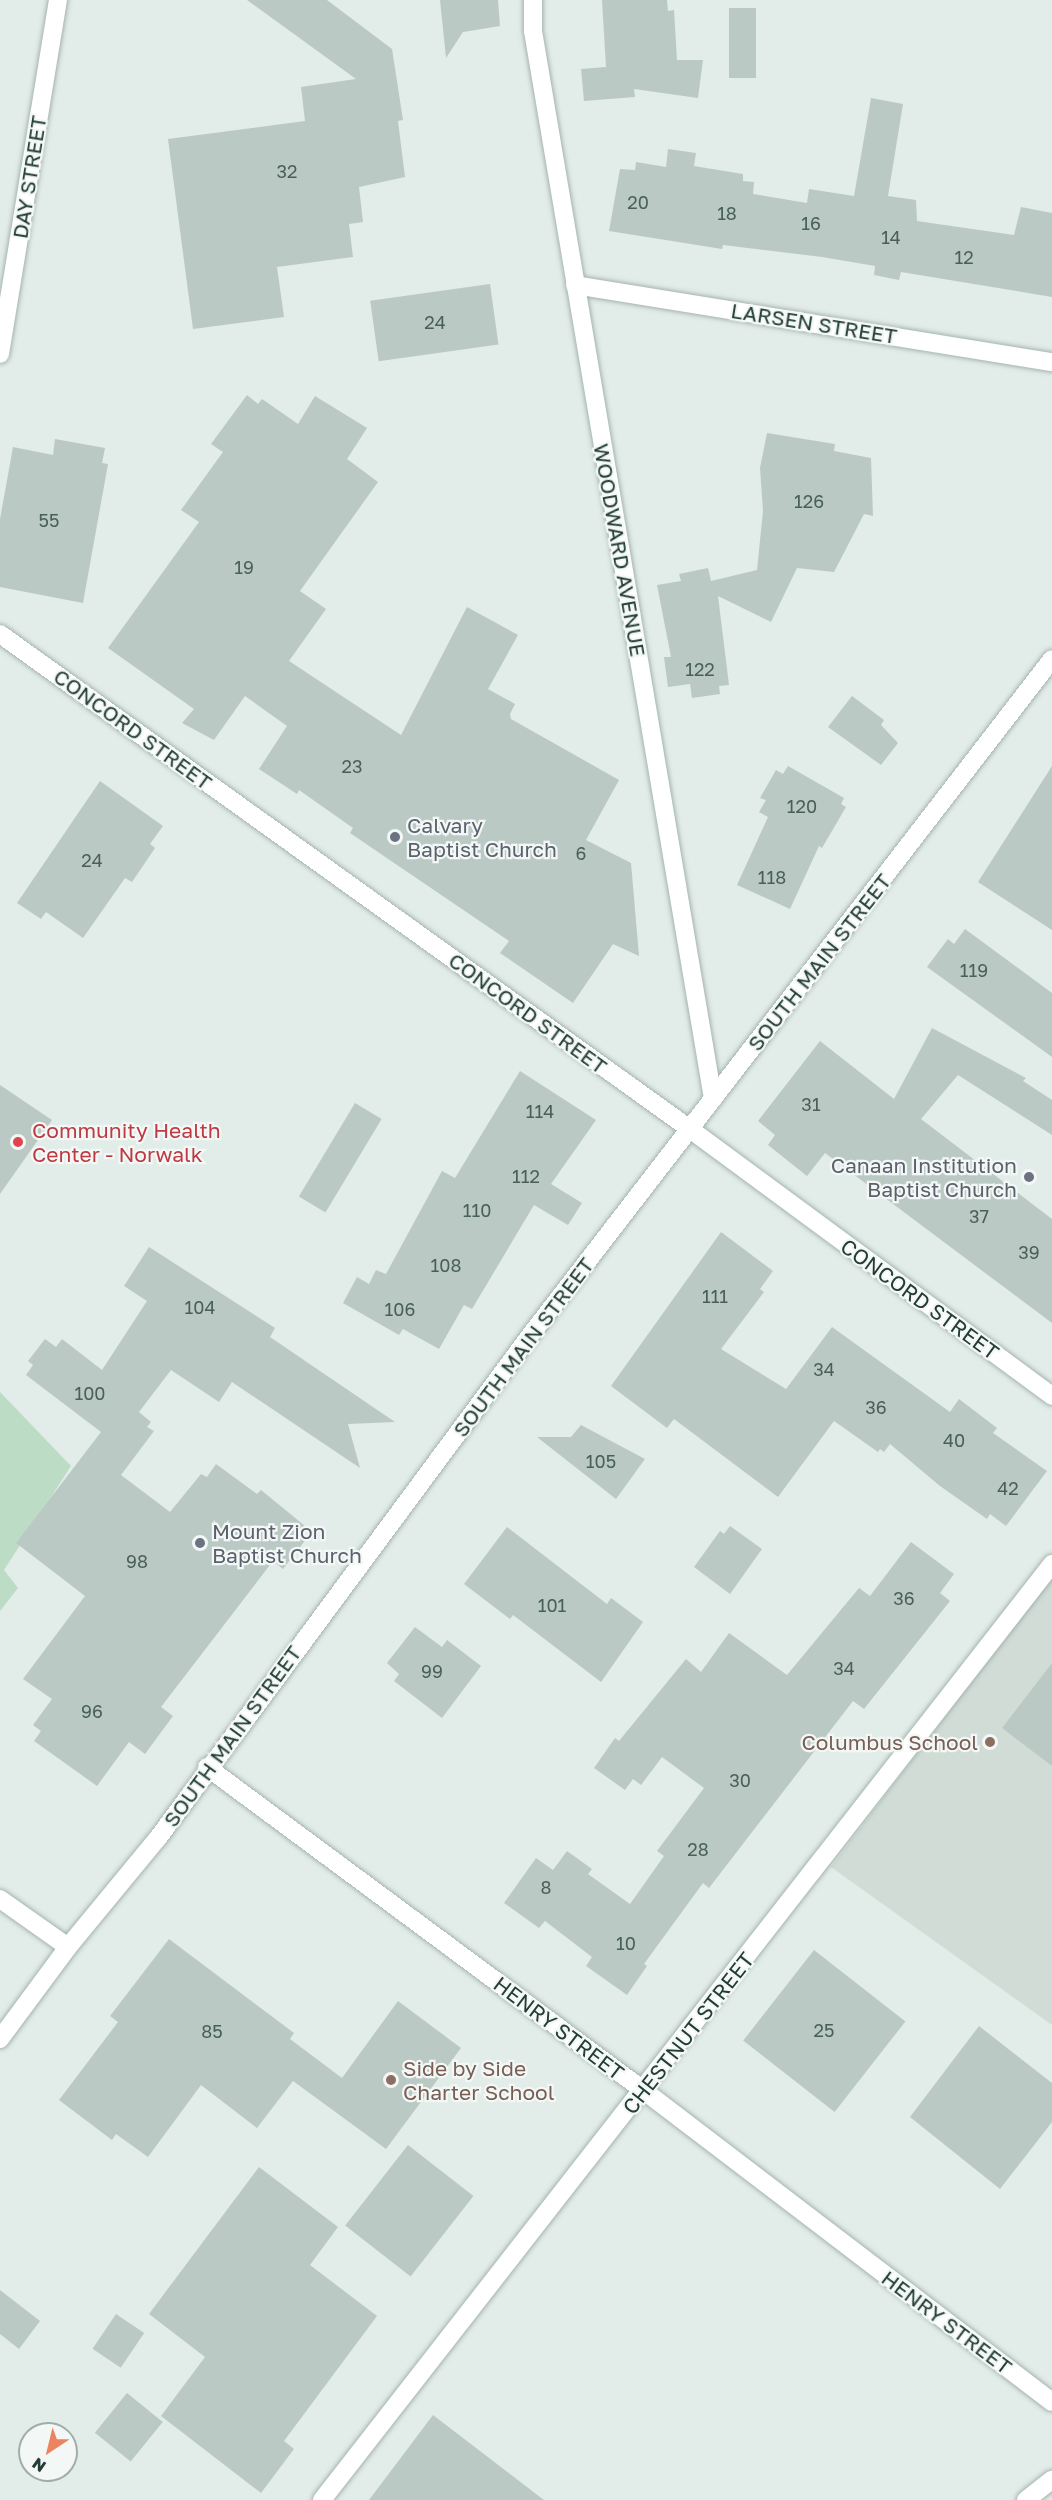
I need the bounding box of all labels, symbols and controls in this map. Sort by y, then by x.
street label: DAY STREET [7,114,51,240]
house number: 32 [277,160,297,182]
house number: 20 [627,191,649,213]
house number: 18 [717,202,737,224]
house number: 16 [801,212,821,234]
house number: 14 [881,226,901,248]
house number: 12 [954,246,974,268]
street label: LARSEN STREET [729,297,899,349]
house number: 24 [424,311,446,333]
street label: WOODWARD AVENUE [589,442,651,658]
house number: 126 [794,490,824,512]
house number: 55 [39,509,59,531]
house number: 19 [234,556,254,578]
house number: 122 [685,658,715,680]
street label: CONCORD STREET [49,663,217,795]
house number: 23 [342,755,362,777]
house number: 120 [787,795,817,817]
place label: Calvary Baptist Church [407,812,557,862]
marker: Calvary Baptist Church [388,830,402,844]
house number: 6 [576,842,586,864]
house number: 24 [81,849,103,871]
house number: 118 [758,866,786,888]
street label: SOUTH MAIN STREET [742,868,896,1056]
street label: CONCORD STREET [444,947,612,1079]
house number: 119 [960,959,988,981]
house number: 31 [801,1093,821,1115]
house number: 114 [526,1100,554,1122]
place label: Community Health Center - Norwalk [32,1117,221,1167]
marker: Community Health Center - Norwalk [9,1133,27,1151]
place label: Canaan Institution Baptist Church [831,1152,1017,1202]
house number: 112 [512,1165,540,1187]
marker: Canaan Institution Baptist Church [1022,1170,1036,1184]
house number: 110 [463,1199,491,1221]
house number: 37 [969,1205,989,1227]
street label: CONCORD STREET [836,1233,1004,1365]
house number: 39 [1018,1241,1040,1263]
street label: SOUTH MAIN STREET [447,1252,599,1442]
house number: 108 [431,1254,461,1276]
house number: 111 [702,1285,728,1307]
house number: 104 [185,1296,215,1318]
house number: 106 [385,1298,415,1320]
house number: 34 [813,1358,835,1380]
house number: 100 [74,1382,106,1404]
house number: 36 [865,1396,887,1418]
house number: 40 [943,1429,965,1451]
house number: 105 [586,1450,616,1472]
house number: 42 [997,1477,1019,1499]
place label: Mount Zion Baptist Church [212,1518,362,1568]
marker: Mount Zion Baptist Church [193,1536,207,1550]
house number: 98 [126,1550,148,1572]
house number: 36 [893,1587,915,1609]
house number: 101 [538,1594,566,1616]
street label: SOUTH MAIN STREET [158,1640,306,1832]
house number: 34 [833,1657,855,1679]
house number: 99 [421,1660,443,1682]
house number: 96 [81,1700,103,1722]
place label: Columbus School [801,1729,978,1755]
marker: Columbus School [983,1735,997,1749]
house number: 30 [729,1769,751,1791]
house number: 28 [687,1838,709,1860]
house number: 8 [541,1876,551,1898]
house number: 10 [616,1932,636,1954]
street label: CHESTNUT STREET [617,1947,759,2119]
street label: HENRY STREET [489,1971,629,2085]
house number: 25 [814,2019,834,2041]
house number: 85 [201,2020,223,2042]
place label: Side by Side Charter School [403,2055,554,2105]
marker: Side by Side Charter School [384,2073,398,2087]
street label: HENRY STREET [877,2265,1017,2379]
north arrow [18,2422,78,2482]
text: N [28,2453,50,2477]

